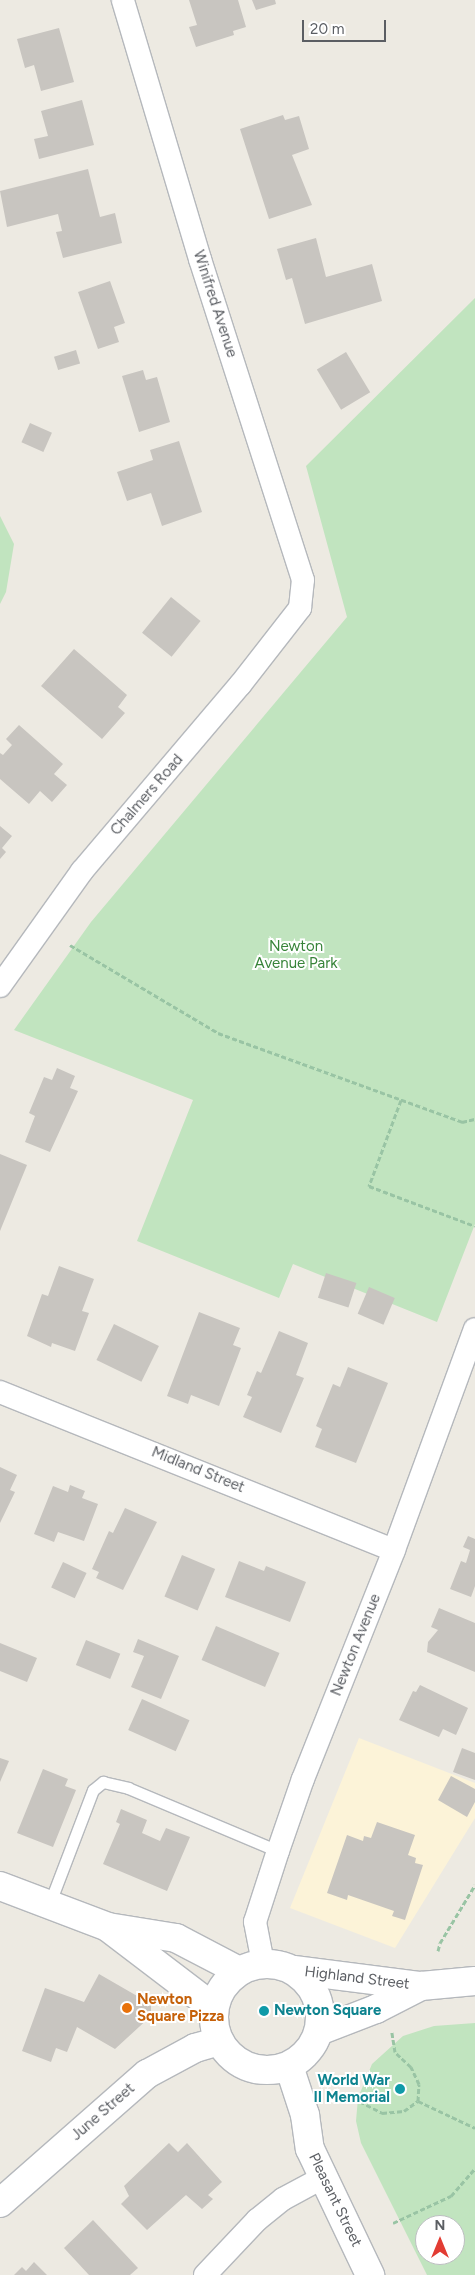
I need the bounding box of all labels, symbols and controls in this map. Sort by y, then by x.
scale bar [305,10,389,42]
text: 20 m [310,20,344,38]
street label: Winifred Avenue [189,248,241,360]
street label: Chalmers Road [107,751,187,839]
park label: Newton Avenue Park [255,937,337,972]
street label: Midland Street [149,1443,247,1497]
street label: Newton Avenue [327,1591,385,1699]
street label: Highland Street [303,1963,411,1993]
place label: Newton Square Pizza [137,1990,224,2025]
marker: Newton Square Pizza [121,2002,133,2014]
place label: Newton Square [274,2002,381,2020]
marker: Newton Square [258,2005,270,2017]
place label: World War II Memorial [314,2071,390,2106]
street label: June Street [68,2080,138,2144]
marker: World War II Memorial [394,2083,406,2095]
street label: Pleasant Street [305,2150,365,2250]
north arrow [415,2215,465,2265]
text: N [435,2217,445,2234]

